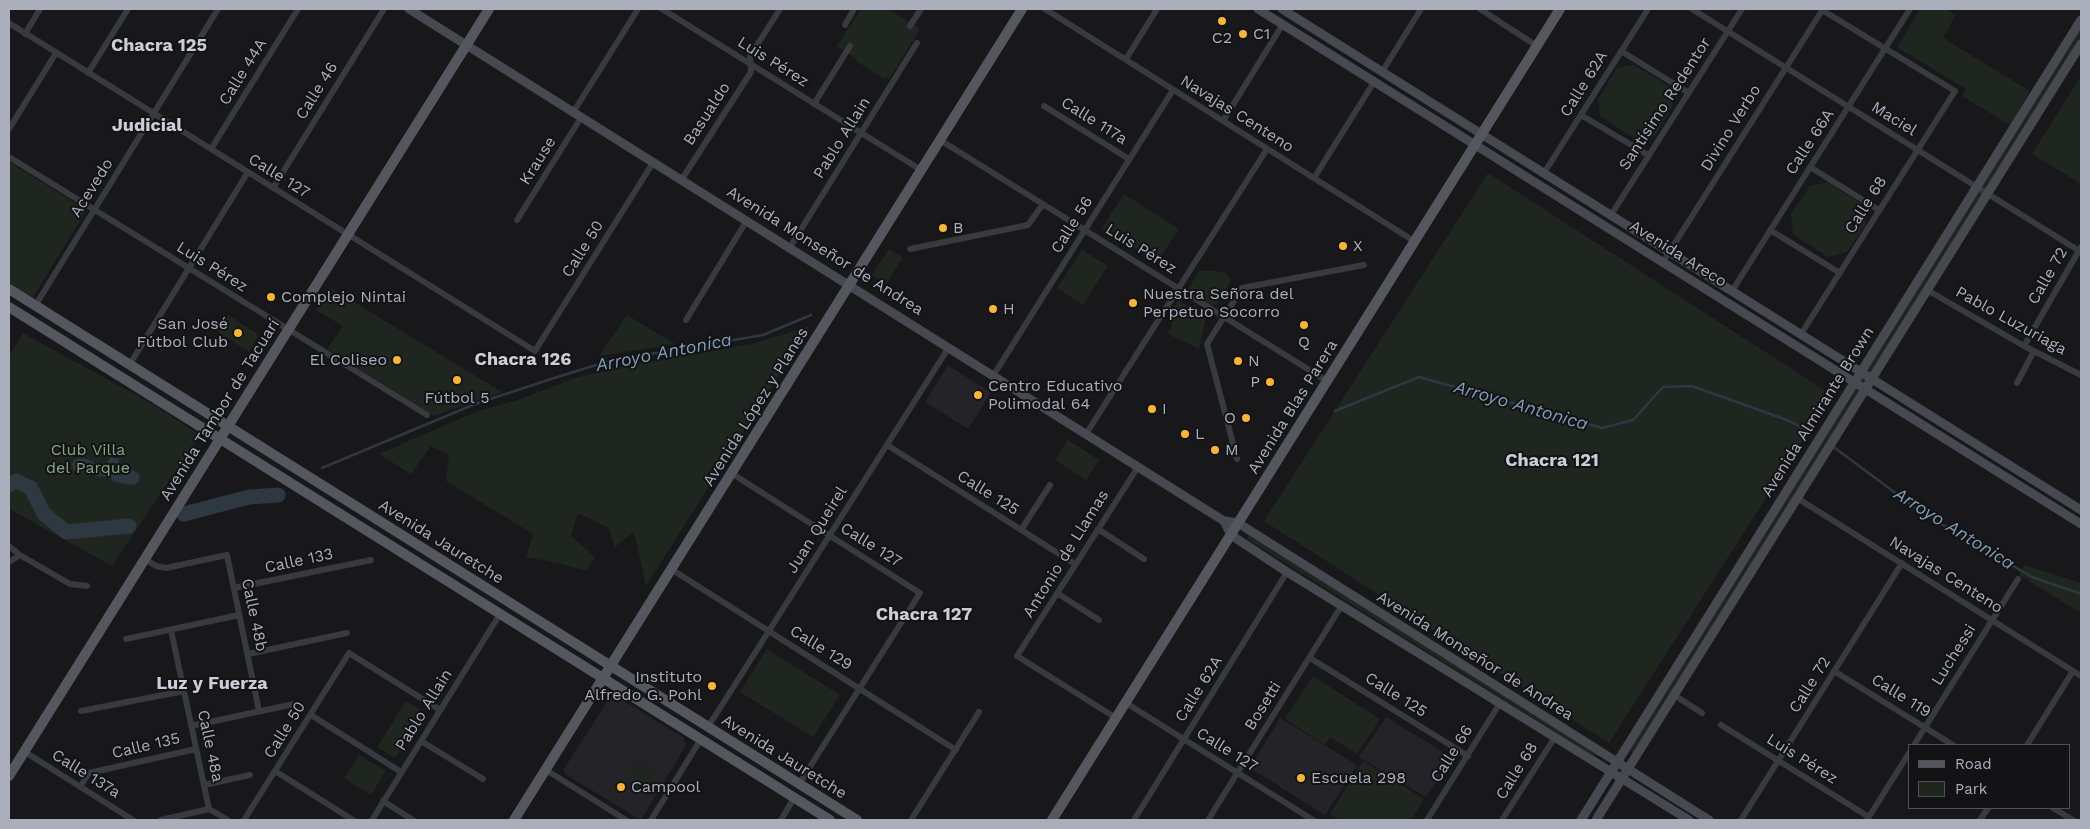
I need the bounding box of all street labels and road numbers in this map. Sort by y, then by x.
street label: Luis Pérez [734,33,812,91]
street label: Santísimo Redentor [1615,34,1715,174]
street label: Calle 44A [215,35,271,109]
street label: Calle 62A [1556,47,1612,121]
street label: Calle 46 [292,59,342,123]
street label: Navajas Centeno [1177,71,1297,157]
street label: Basualdo [680,79,734,149]
street label: Divino Verbo [1697,81,1765,175]
street label: Calle 117a [1057,93,1131,149]
street label: Pablo Allain [809,94,875,182]
street label: Maciel [1868,98,1920,140]
street label: Calle 66A [1782,106,1838,178]
street label: Krause [516,133,560,189]
street label: Calle 127 [245,150,313,202]
street label: Acevedo [66,155,118,221]
street label: Calle 68 [1841,173,1891,237]
street label: Avenida Monseñor de Andrea [723,182,927,320]
street label: Calle 56 [1047,193,1097,257]
street label: Avenida Areco [1626,216,1730,292]
street label: Calle 50 [558,217,608,281]
street label: Luis Pérez [1102,220,1180,278]
street label: Luis Pérez [173,238,251,296]
street label: Calle 72 [2024,244,2072,308]
street label: Pablo Luzuriaga [1952,283,2070,359]
street label: Avenida Tambor de Tacuarí [156,316,284,504]
street label: Avenida Almirante Brown [1758,323,1878,501]
street label: Avenida López y Planes [699,324,813,490]
street label: Avenida Blas Parera [1244,337,1342,477]
street label: Calle 125 [953,466,1023,520]
street label: Juan Queirel [783,483,851,577]
street label: Antonio de Llamas [1019,487,1113,621]
street label: Avenida Jauretche [375,496,507,588]
street label: Calle 127 [837,519,905,571]
street label: Navajas Centeno [1886,532,2006,618]
street label: Calle 133 [263,544,335,578]
street label: Calle 48b [237,577,271,653]
street label: Avenida Monseñor de Andrea [1373,587,1577,725]
street label: Calle 129 [786,621,856,675]
street label: Luchessi [1928,621,1980,689]
street label: Calle 62A [1171,652,1227,726]
street label: Calle 72 [1785,653,1835,717]
street label: Pablo Allain [391,666,457,754]
street label: Calle 125 [1361,668,1431,722]
street label: Calle 119 [1868,670,1934,722]
street label: Bosetti [1241,678,1285,734]
street label: Calle 50 [260,698,310,762]
street label: Calle 48a [193,708,227,784]
street label: Avenida Jauretche [718,711,850,803]
street label: Calle 66 [1427,722,1477,786]
street label: Calle 127 [1193,724,1261,776]
street label: Calle 135 [110,729,182,763]
street label: Luis Pérez [1763,730,1841,788]
street label: Calle 68 [1492,739,1542,803]
street label: Calle 137a [48,745,124,803]

